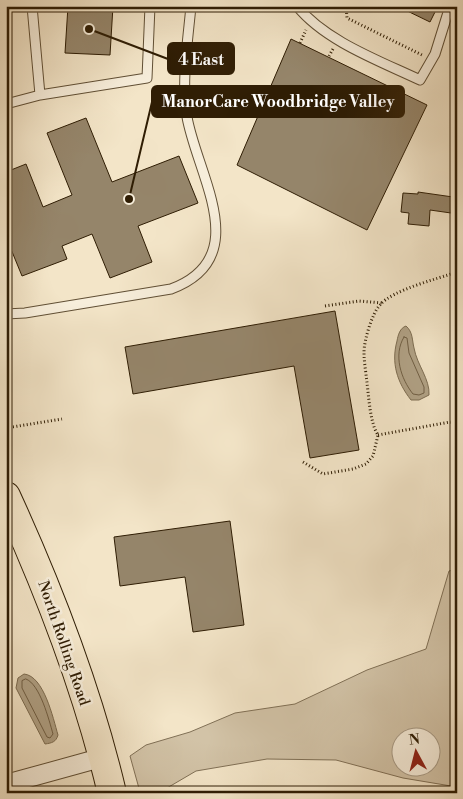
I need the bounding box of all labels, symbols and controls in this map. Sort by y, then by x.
callout: 4 East [168,43,234,74]
text: 4 East [178,50,224,70]
callout: ManorCare Woodbridge Valley [152,86,404,117]
text: ManorCare Woodbridge Valley [162,92,395,112]
street label: North Rolling Road [33,578,94,709]
north arrow [390,726,440,776]
text: N [408,730,421,750]

